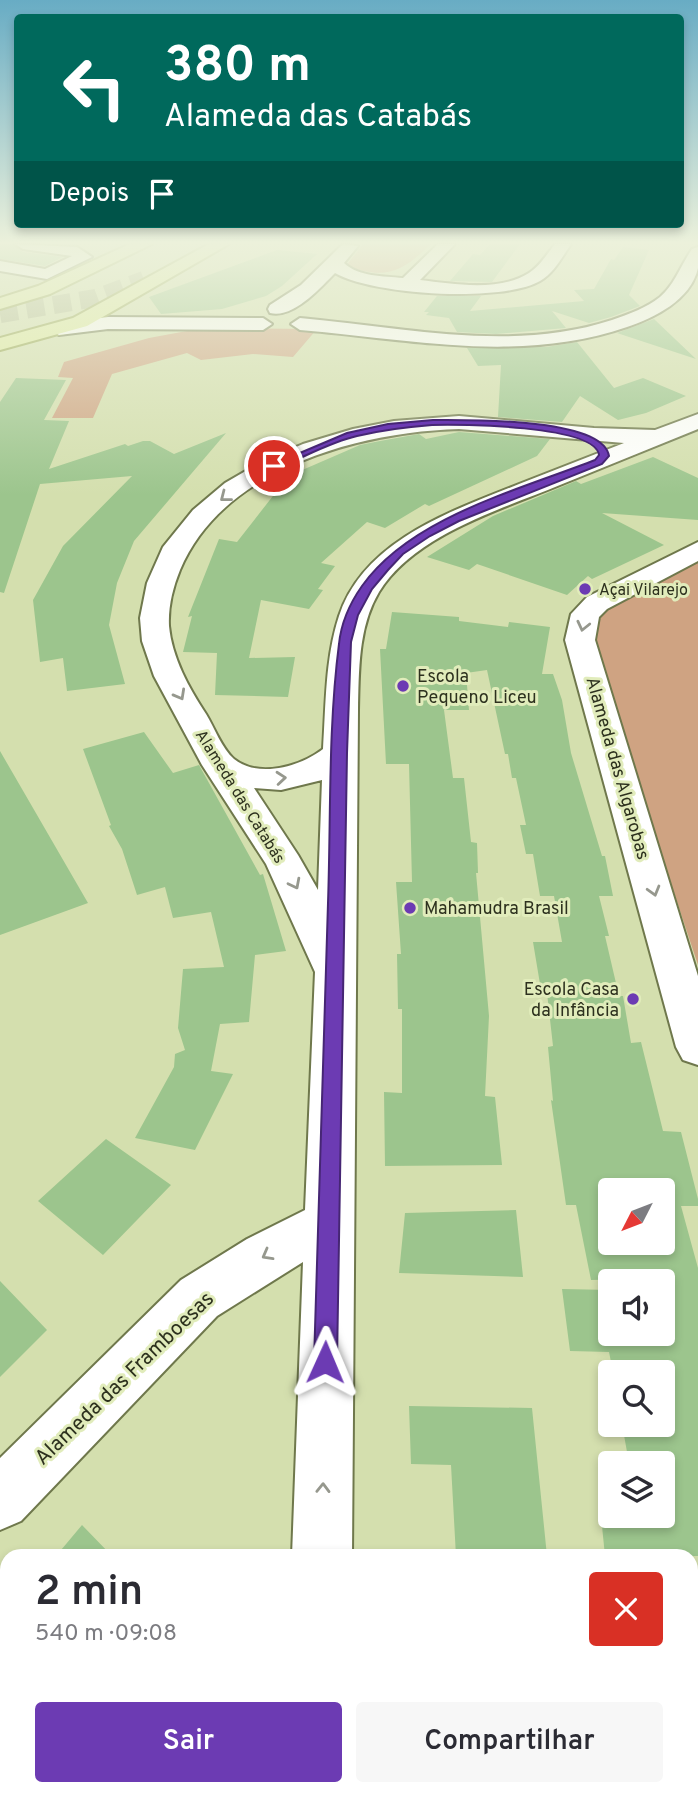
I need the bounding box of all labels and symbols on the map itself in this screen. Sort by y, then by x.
pin [244,436,304,496]
one-way arrow [220,488,232,501]
marker: Açai Vilarejo [577,581,593,597]
place label: Açai Vilarejo [599,581,688,601]
one-way arrow [577,620,591,632]
place label: Escola Pequeno Liceu [417,666,537,710]
street label: Alameda das Algarobas [579,674,654,863]
marker: Escola Pequeno Liceu [395,678,411,694]
one-way arrow [172,688,185,701]
street label: Alameda das Catabás [190,726,289,868]
one-way arrow [276,771,287,786]
one-way arrow [287,877,300,889]
one-way arrow [645,885,660,897]
place label: Mahamudra Brasil [424,898,569,921]
marker: Mahamudra Brasil [402,900,418,916]
place label: Escola Casa da Infância [524,979,619,1023]
marker: Escola Casa da Infância [625,991,641,1007]
north arrow [598,1178,676,1255]
one-way arrow [262,1247,274,1260]
street label: Alameda das Framboesas [30,1286,220,1472]
position arrow [288,1325,362,1399]
one-way arrow [315,1482,331,1492]

